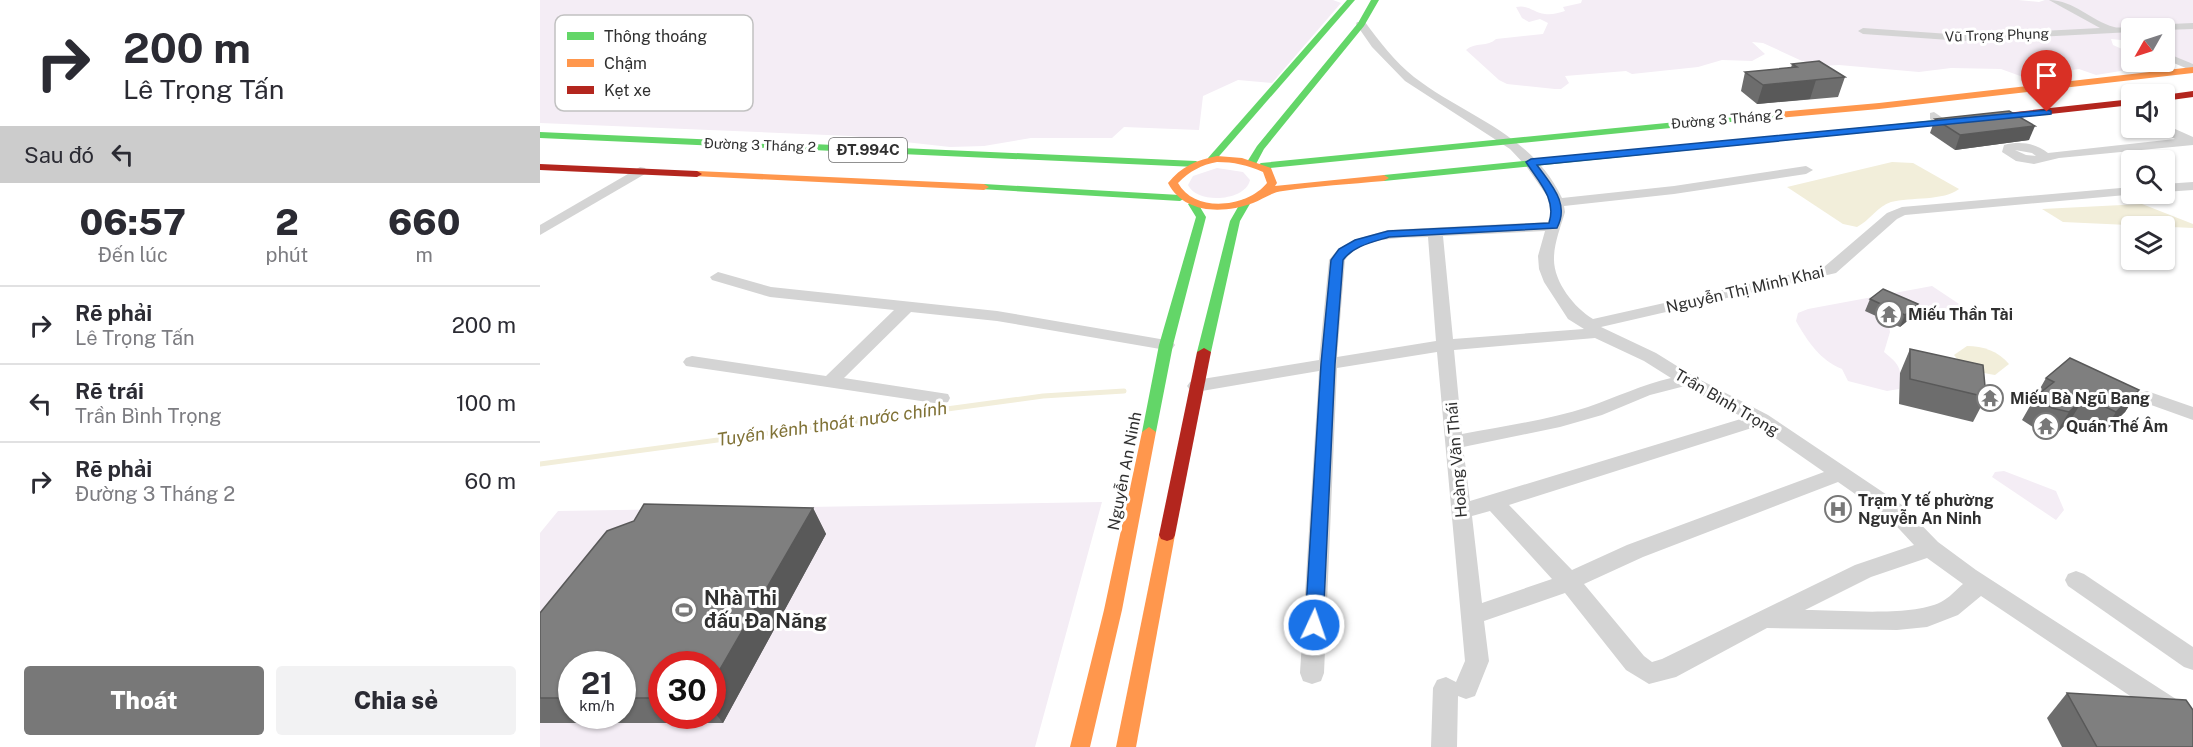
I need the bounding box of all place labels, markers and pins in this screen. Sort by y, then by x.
pin [2021,50,2072,112]
temple icon: Miếu Thần Tài [1874,299,1904,329]
place label: Miếu Thần Tài [1908,305,2013,324]
temple icon: Miếu Bà Ngũ Bang [1975,383,2005,413]
place label: Miếu Bà Ngũ Bang [2010,389,2150,408]
temple icon: Quán Thế Âm [2031,411,2061,441]
place label: Quán Thế Âm [2066,416,2168,436]
place label: Trạm Y tế phường Nguyễn An Ninh [1858,491,1994,528]
hospital icon: Trạm Y tế phường Nguyễn An Ninh [1823,494,1853,524]
place label: Nhà Thi đấu Đa Năng [704,586,827,633]
sports icon: Nhà Thi đấu Đa Năng [669,595,699,625]

